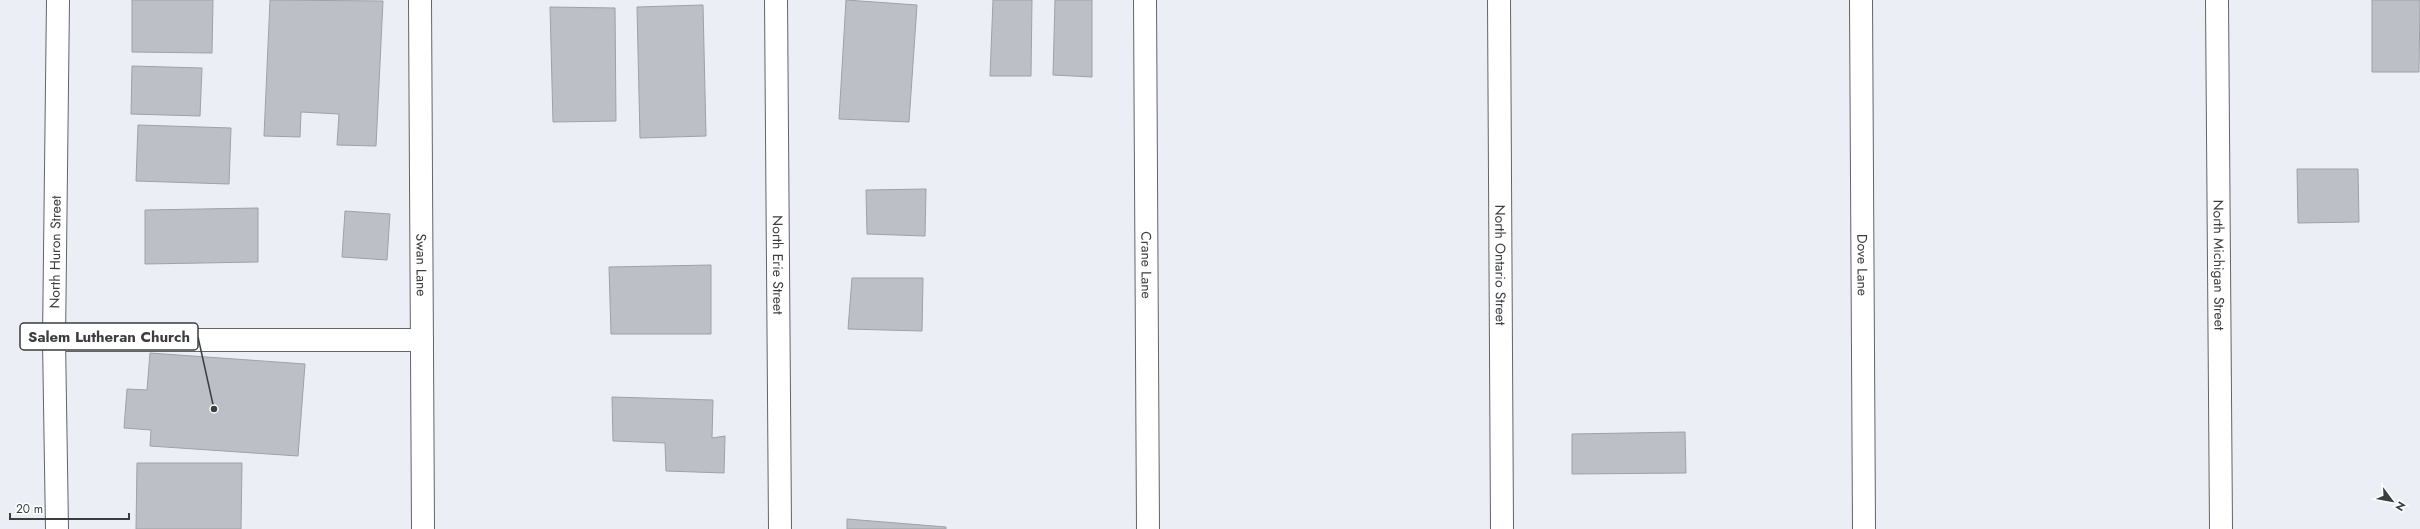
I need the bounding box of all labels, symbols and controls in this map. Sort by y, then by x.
street label: North Huron Street [44,195,66,309]
street label: North Michigan Street [2209,200,2230,331]
street label: North Ontario Street [1490,205,1511,326]
street label: North Erie Street [768,215,788,315]
street label: Crane Lane [1136,231,1157,299]
street label: Swan Lane [411,233,432,297]
street label: Dove Lane [1852,234,1873,296]
callout: Salem Lutheran Church [20,323,198,350]
text: Salem Lutheran Church [28,326,190,348]
north arrow [2372,481,2412,521]
scale bar [10,495,129,521]
text: N [2391,498,2410,514]
text: 20 m [16,500,43,518]

